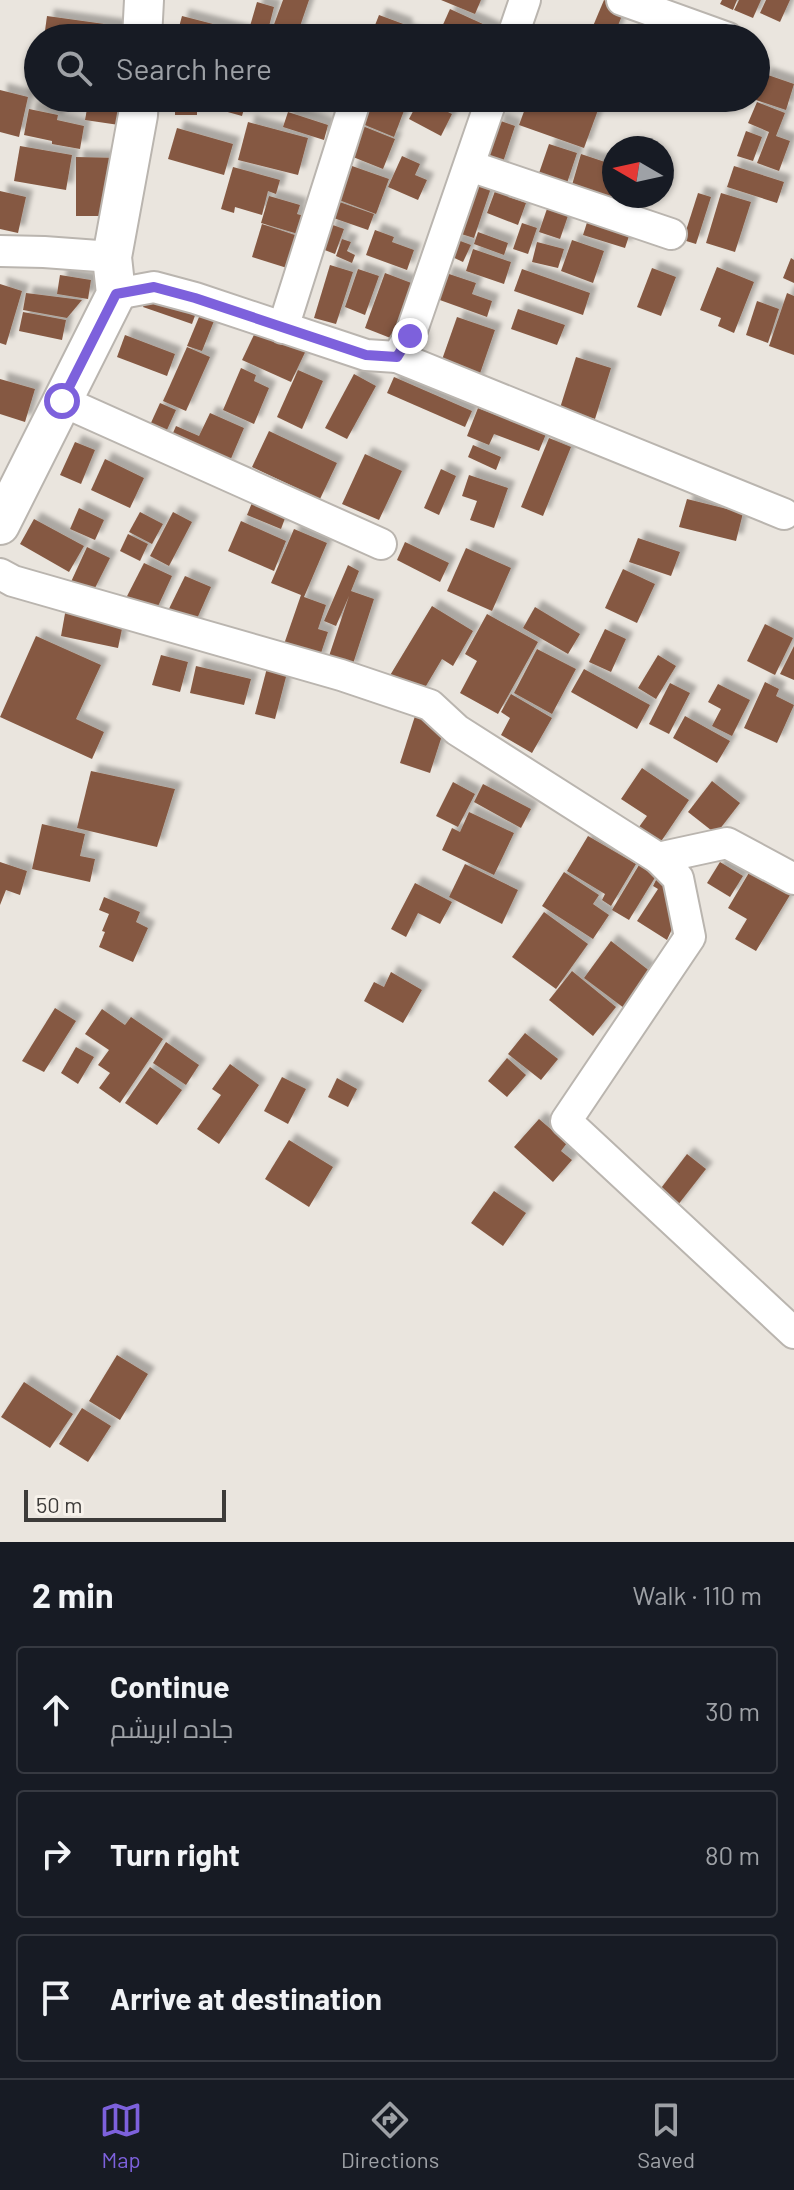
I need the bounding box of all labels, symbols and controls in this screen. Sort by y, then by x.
search box [24,24,770,112]
icon: search [52,46,96,90]
text: Search here [116,50,272,86]
north arrow [602,136,674,208]
route end [392,318,428,354]
route start [44,383,80,419]
scale bar [24,1486,226,1522]
text: 50 m [36,1491,82,1517]
text: 2 min [32,1574,114,1615]
text: Walk · 110 m [633,1579,762,1610]
text: Continue [110,1668,230,1704]
icon: ahead [34,1688,78,1732]
text: 30 m [705,1695,760,1726]
text: جاده ابریشم [110,1712,233,1743]
icon: right [34,1832,78,1876]
text: Turn right [110,1836,240,1872]
text: 80 m [705,1839,760,1870]
icon: arrive [34,1976,78,2020]
text: Arrive at destination [110,1980,382,2016]
tab: Map [99,2098,143,2172]
tab: Directions [341,2098,439,2172]
tab: Saved [637,2098,695,2172]

